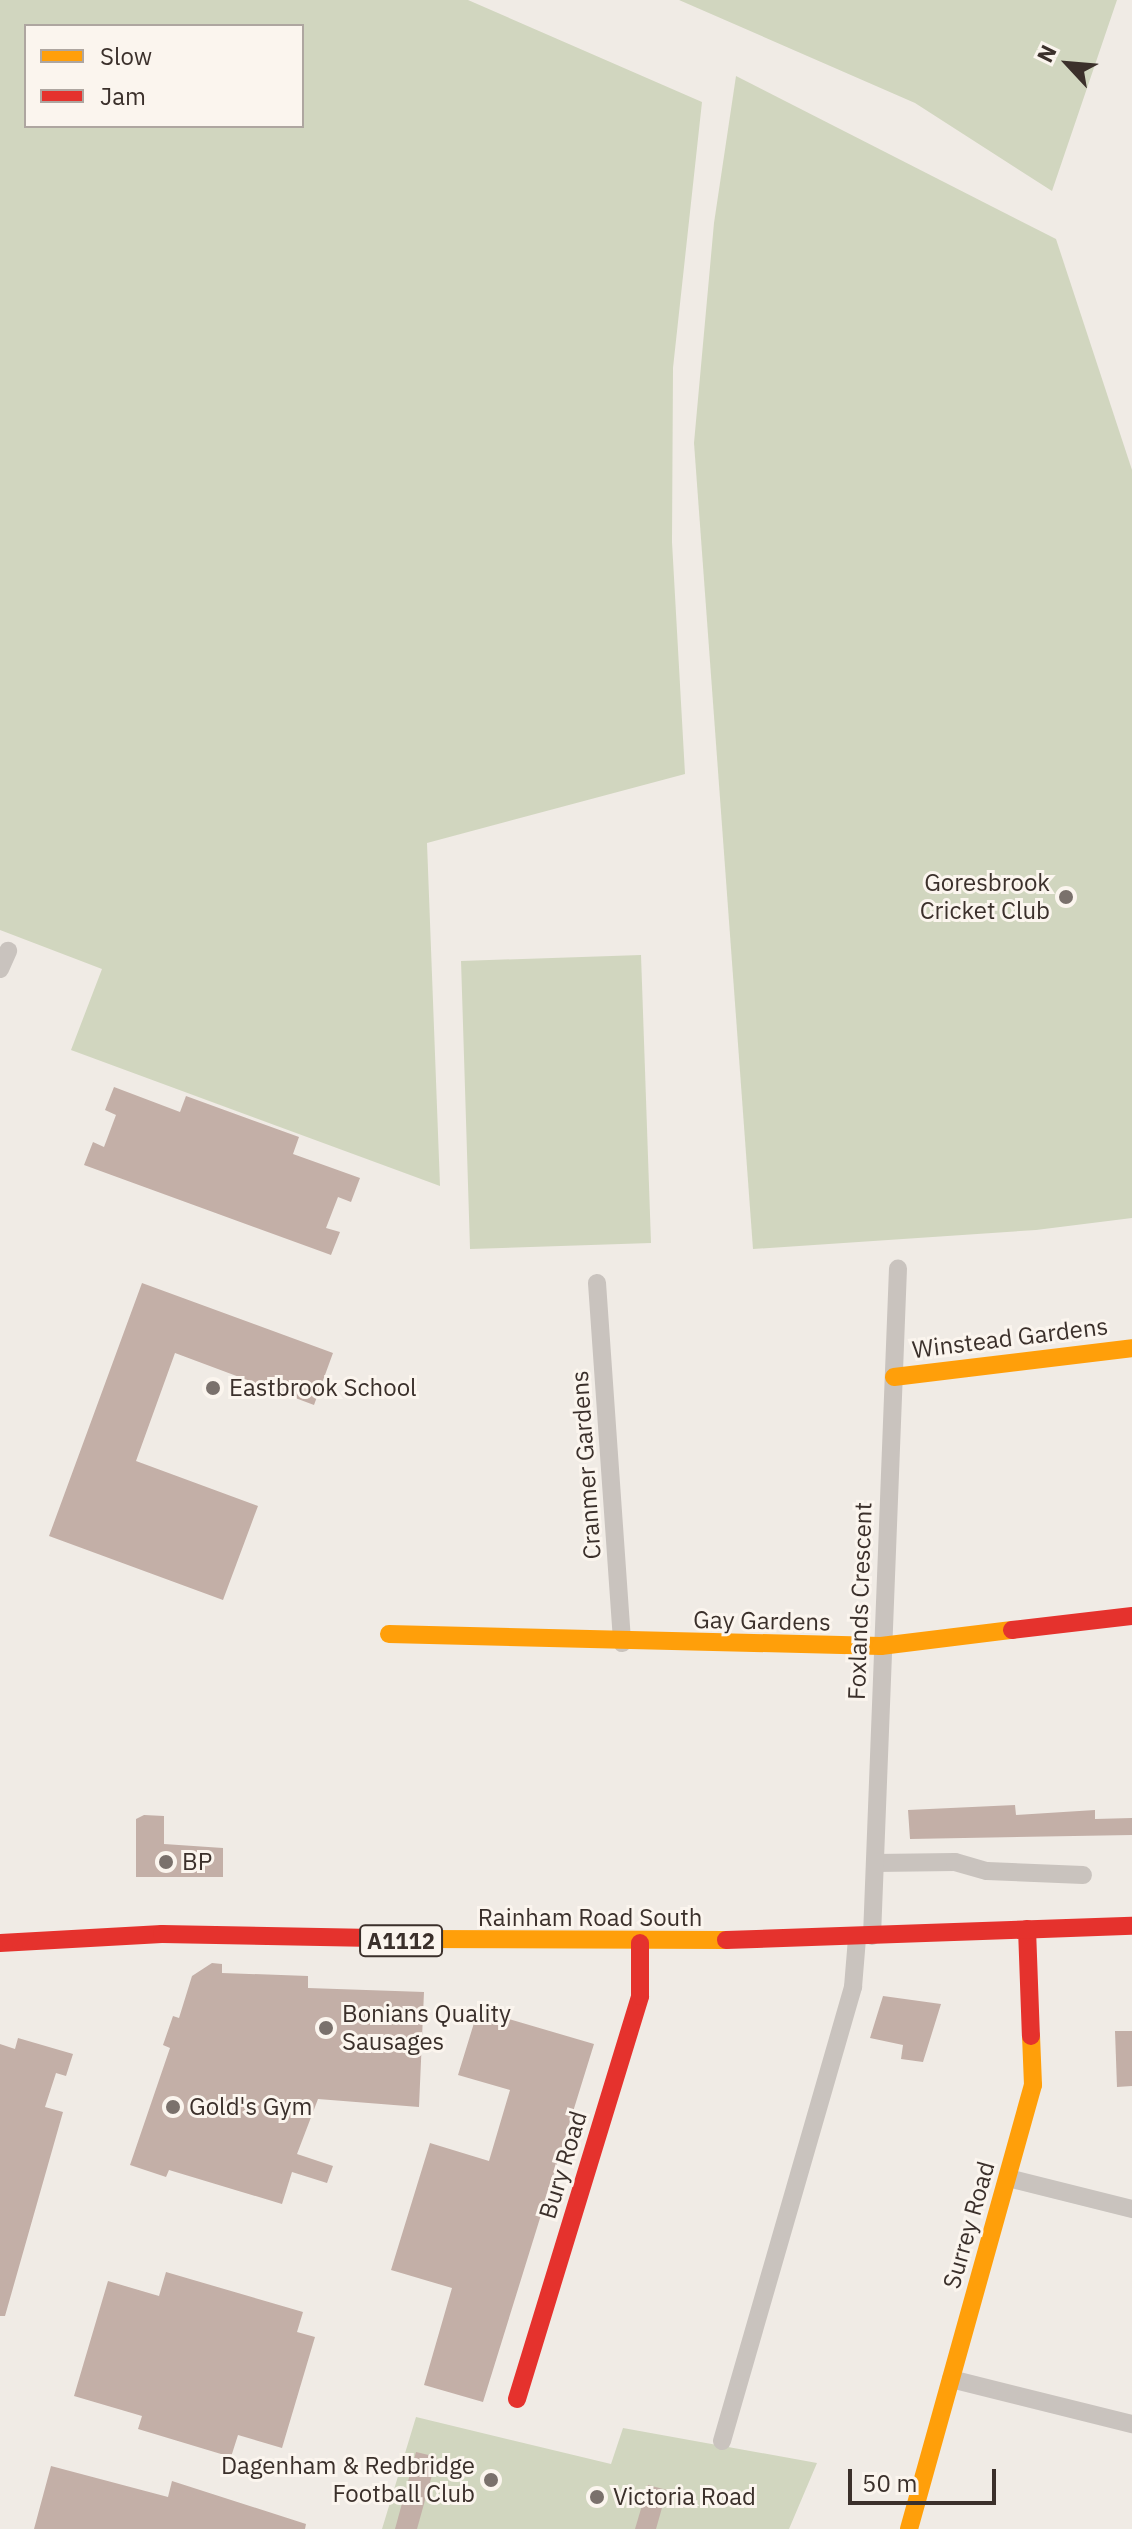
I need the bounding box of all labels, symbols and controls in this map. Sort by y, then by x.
legend [24,24,304,128]
north arrow [1028,24,1108,104]
text: Slow [100,40,152,72]
text: N [1029,40,1063,67]
text: Jam [100,80,146,112]
place label: Goresbrook Cricket Club [920,869,1050,925]
marker: Goresbrook Cricket Club [1057,888,1075,906]
street label: Winstead Gardens [910,1312,1110,1364]
street label: Cranmer Gardens [565,1370,607,1560]
place label: Eastbrook School [229,1374,417,1402]
marker: Eastbrook School [204,1379,222,1397]
street label: Foxlands Crescent [842,1502,878,1700]
street label: Gay Gardens [693,1605,831,1637]
place label: BP [182,1848,212,1876]
marker: BP [157,1853,175,1871]
street label: Rainham Road South [478,1904,702,1932]
road number: A1112 [359,1923,443,1959]
place label: Bonians Quality Sausages [342,2000,511,2056]
marker: Bonians Quality Sausages [317,2019,335,2037]
place label: Gold's Gym [189,2093,312,2121]
marker: Gold's Gym [164,2098,182,2116]
street label: Bury Road [533,2108,593,2222]
street label: Surrey Road [937,2158,1001,2292]
place label: Dagenham & Redbridge Football Club [221,2452,475,2508]
scale bar [852,2453,1000,2503]
text: 50 m [862,2467,917,2499]
marker: Dagenham & Redbridge Football Club [482,2471,500,2489]
place label: Victoria Road [613,2483,756,2511]
marker: Victoria Road [588,2488,606,2506]

